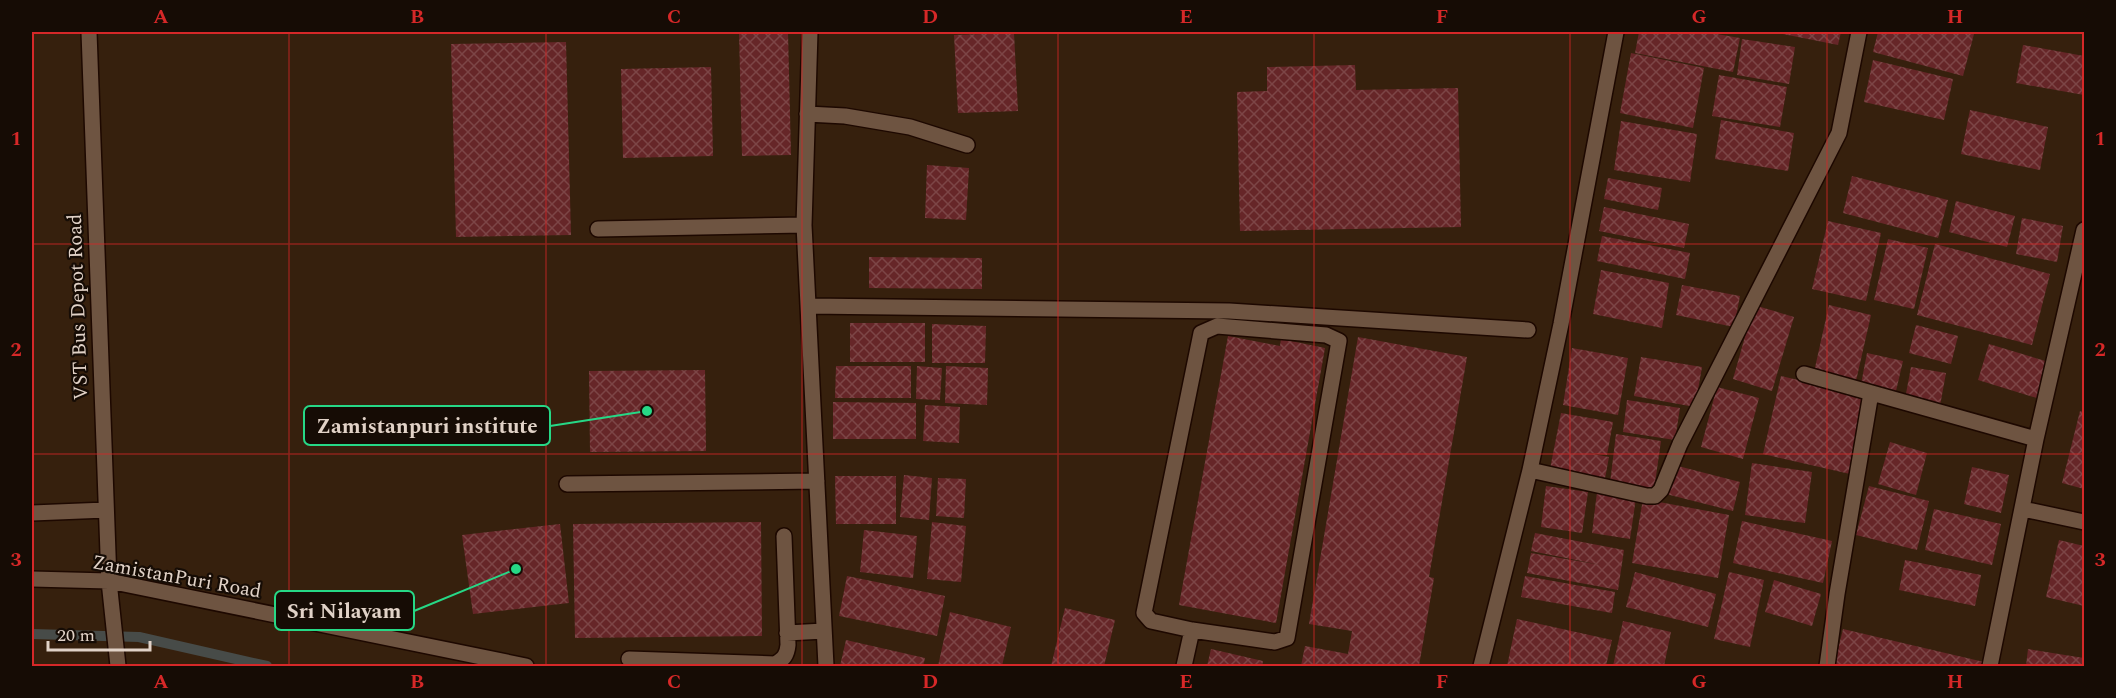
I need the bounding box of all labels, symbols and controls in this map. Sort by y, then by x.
text: A [153,2,169,32]
text: B [410,2,424,32]
text: C [667,2,681,32]
text: D [922,2,938,32]
text: E [1179,2,1193,32]
text: F [1436,2,1448,32]
text: G [1691,2,1707,32]
text: H [1947,2,1963,32]
text: 1 [10,124,22,154]
text: 1 [2094,124,2106,154]
street label: VST Bus Depot Road [60,213,96,401]
text: 2 [10,335,22,365]
text: 2 [2094,335,2106,365]
callout: Zamistanpuri institute [304,406,550,445]
text: Zamistanpuri institute [316,411,538,443]
text: 3 [10,545,22,575]
text: 3 [2094,545,2106,575]
street label: ZamistanPuri Road [90,547,264,607]
callout: Sri Nilayam [275,591,414,630]
text: Sri Nilayam [287,596,401,628]
scale bar [48,614,150,652]
text: 20 m [57,622,95,649]
text: A [153,667,169,697]
text: B [410,667,424,697]
text: C [667,667,681,697]
text: D [922,667,938,697]
text: E [1179,667,1193,697]
text: F [1436,667,1448,697]
text: G [1691,667,1707,697]
text: H [1947,667,1963,697]

